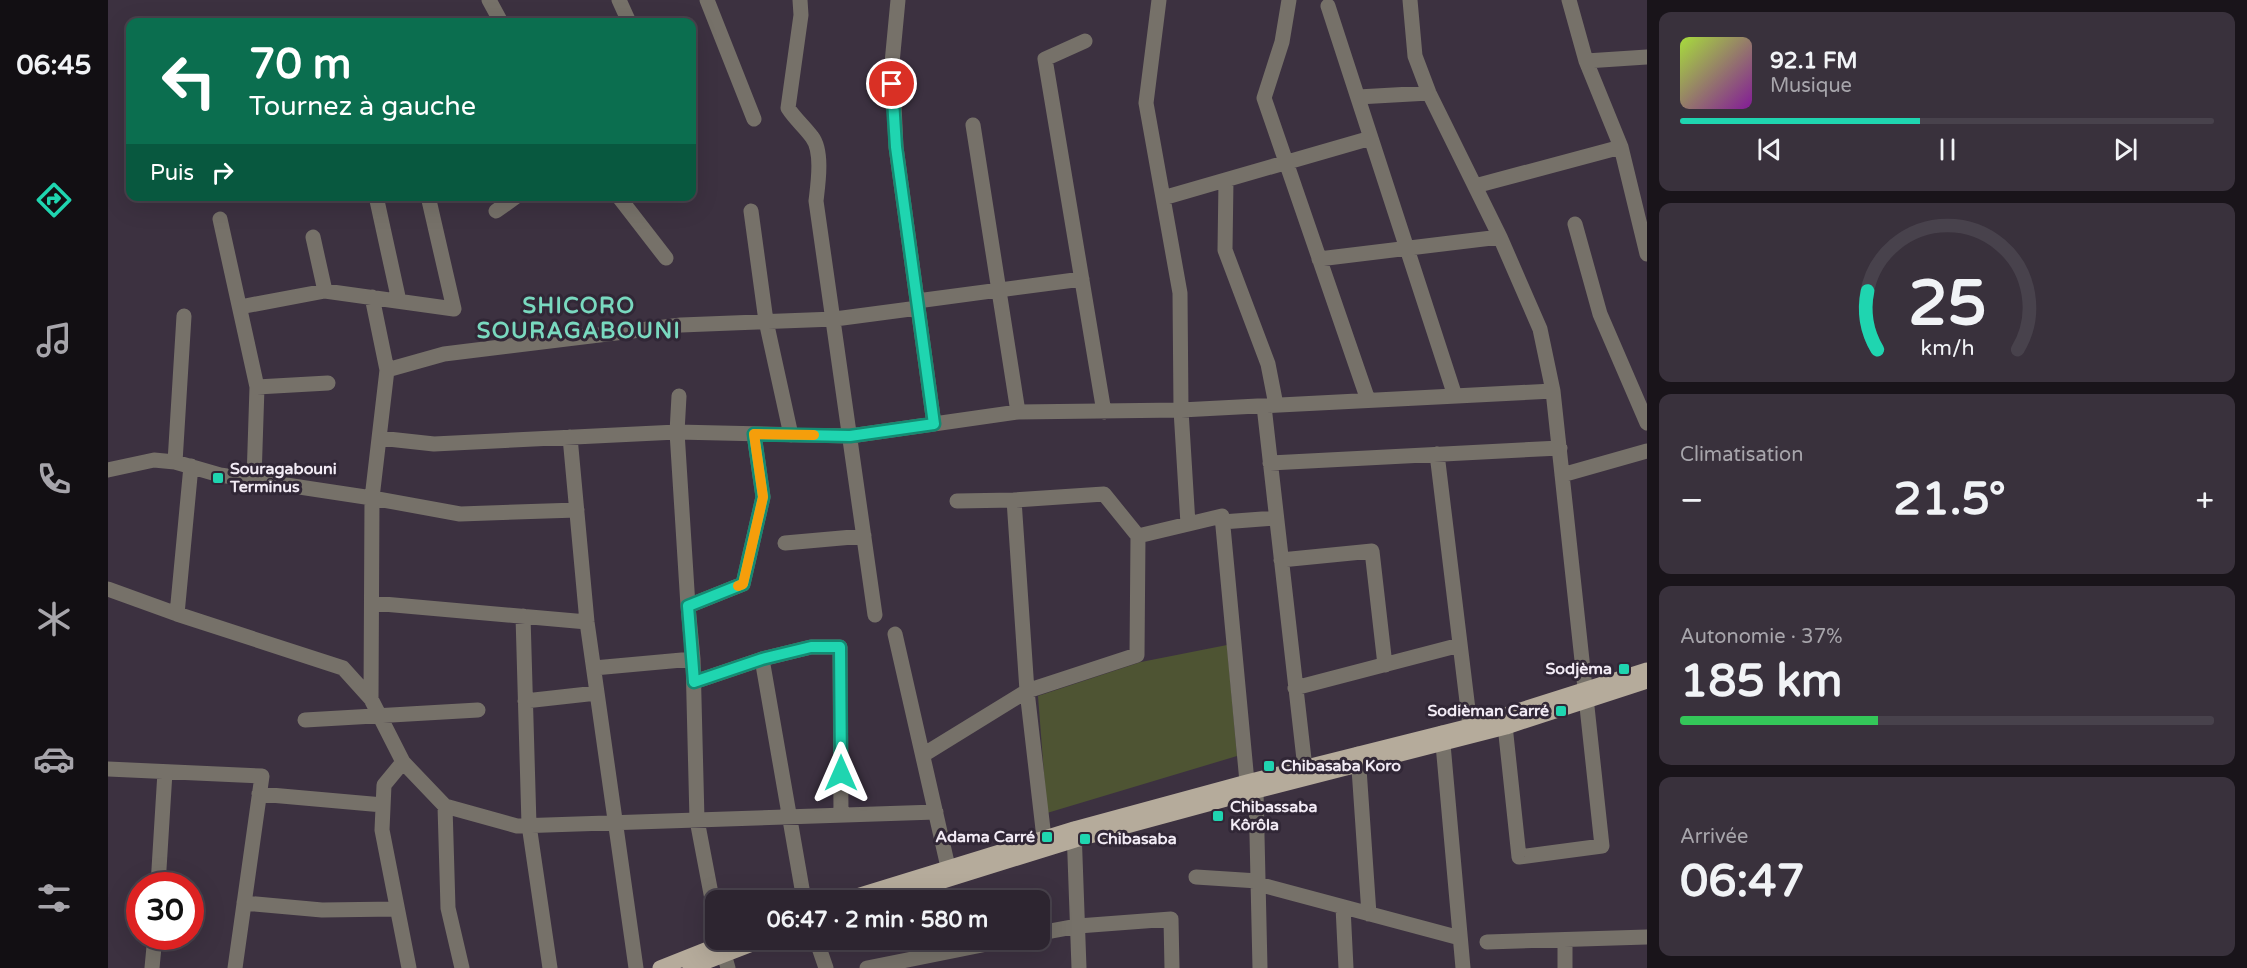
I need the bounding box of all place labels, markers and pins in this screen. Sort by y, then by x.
pin [866,58,917,109]
place label: Souragabouni Terminus [229,459,337,497]
marker: Souragabouni Terminus [211,471,225,485]
place label: Sodjèma [1546,659,1612,679]
marker: Sodjèma [1617,662,1631,676]
place label: Sodièman Carré [1428,701,1549,721]
marker: Sodièman Carré [1554,704,1568,718]
place label: Chibasaba Koro [1281,756,1401,776]
marker: Chibasaba Koro [1262,759,1276,773]
place label: Chibassaba Kôrôla [1230,797,1317,835]
marker: Chibassaba Kôrôla [1211,809,1225,823]
place label: Adama Carré [935,827,1035,847]
place label: Chibasaba [1097,829,1177,849]
marker: Adama Carré [1040,830,1054,844]
marker: Chibasaba [1078,832,1092,846]

